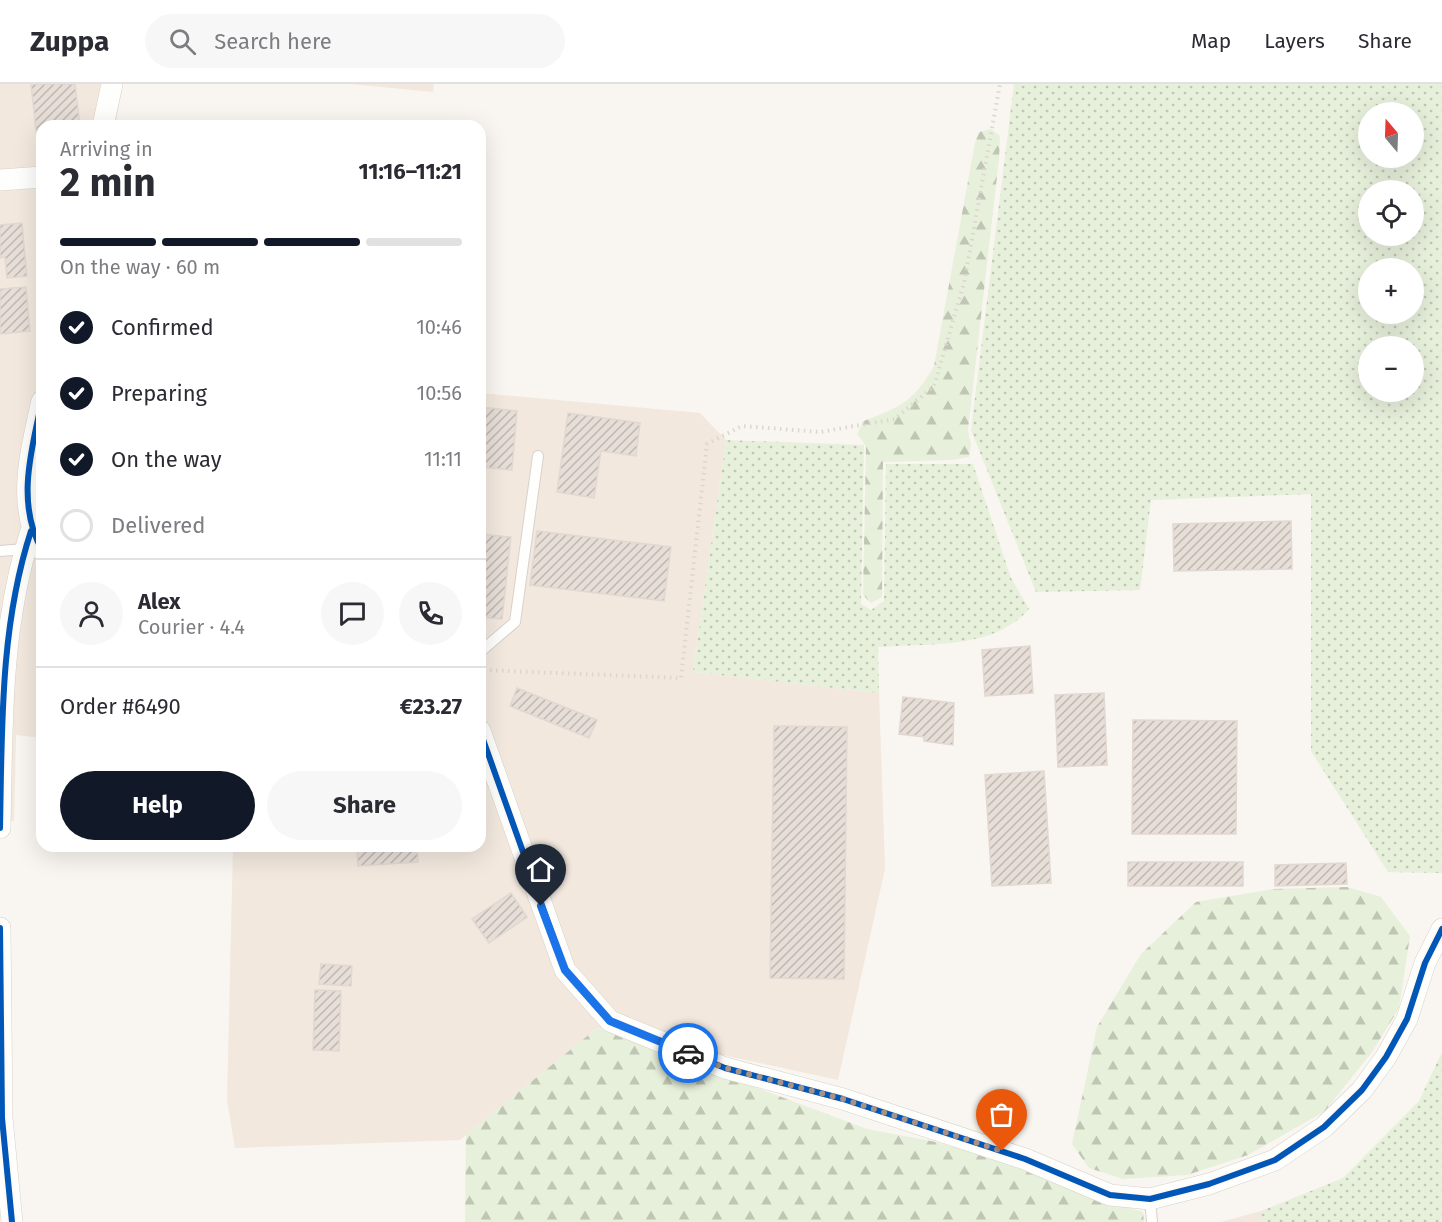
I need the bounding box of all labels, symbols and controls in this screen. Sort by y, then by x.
search box [145,14,565,68]
text: Zuppa [30,25,109,58]
icon: search [166,25,199,58]
text: Search here [214,28,332,55]
text: Map [1191,28,1231,54]
text: Layers [1264,28,1325,54]
text: Share [1358,28,1412,54]
north arrow [1358,102,1424,168]
map controls [1358,102,1424,402]
text: Arriving in [60,137,153,161]
text: 11:16–11:21 [359,158,462,185]
text: 2 min [60,160,156,206]
button: locate [1358,180,1424,246]
text: On the way · 60 m [60,255,220,279]
button: + [1358,258,1424,324]
icon: check [60,311,93,344]
text: Confirmed [111,314,214,341]
text: 10:46 [416,315,462,339]
button: − [1358,336,1424,402]
icon: check [60,377,93,410]
text: Preparing [111,380,207,407]
text: 10:56 [417,381,462,405]
icon: check [60,443,93,476]
text: On the way [111,446,222,473]
text: 11:11 [424,447,462,471]
text: Delivered [111,512,206,539]
button: person [60,582,123,645]
button: chat [321,582,384,645]
button: phone [399,582,462,645]
text: Alex [138,588,181,615]
text: Courier · 4.4 [138,615,245,639]
text: Order #6490 [60,693,181,720]
text: €23.27 [400,693,462,720]
button: Help [60,771,255,840]
button: Share [267,771,462,840]
pin [515,844,566,906]
icon: home [524,853,557,886]
courier [658,1023,718,1083]
icon: car [672,1037,705,1070]
pin [976,1089,1027,1151]
icon: bag [985,1098,1018,1131]

